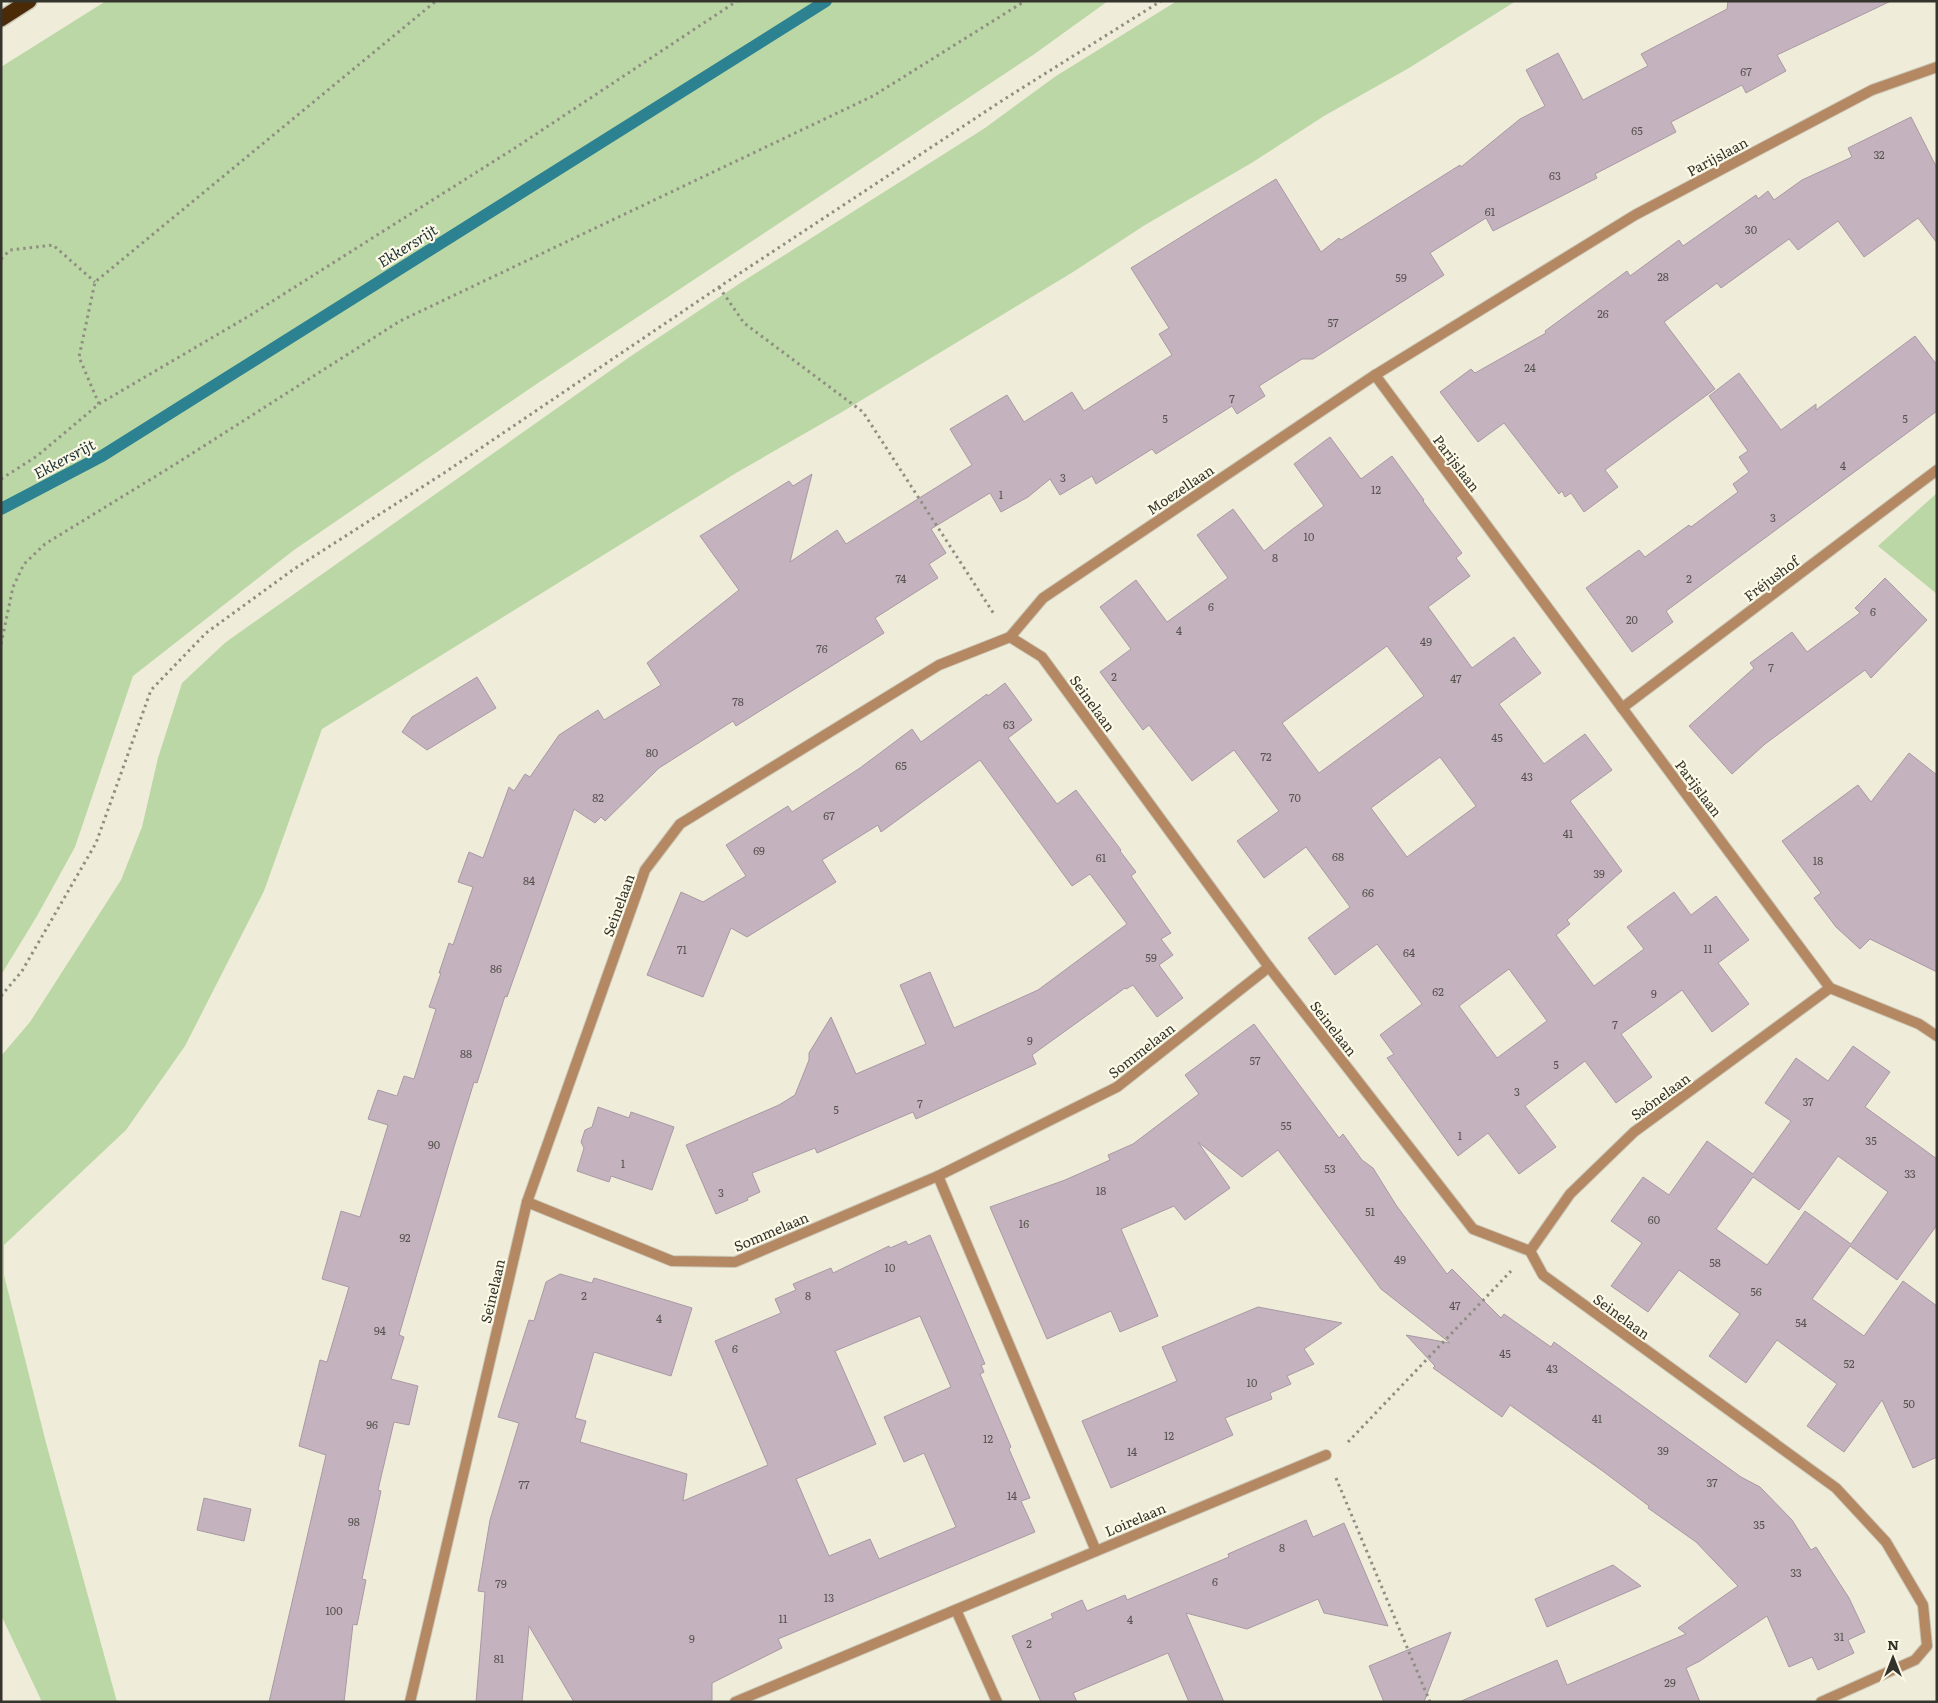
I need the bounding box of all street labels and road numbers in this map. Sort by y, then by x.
street label: Parijslaan [1683,132,1751,180]
street label: Parijslaan [1429,430,1485,496]
street label: Moezellaan [1143,459,1217,519]
street label: Fréjushof [1739,550,1804,605]
street label: Seinelaan [1066,671,1120,735]
street label: Parijslaan [1671,755,1727,821]
street label: Seinelaan [597,871,639,939]
street label: Seinelaan [1306,996,1362,1060]
street label: Sommelaan [1104,1018,1178,1082]
street label: Saônelaan [1626,1068,1694,1124]
street label: Sommelaan [731,1206,811,1256]
street label: Seinelaan [475,1257,509,1325]
street label: Seinelaan [1590,1289,1654,1343]
street label: Loirelaan [1102,1497,1168,1541]

